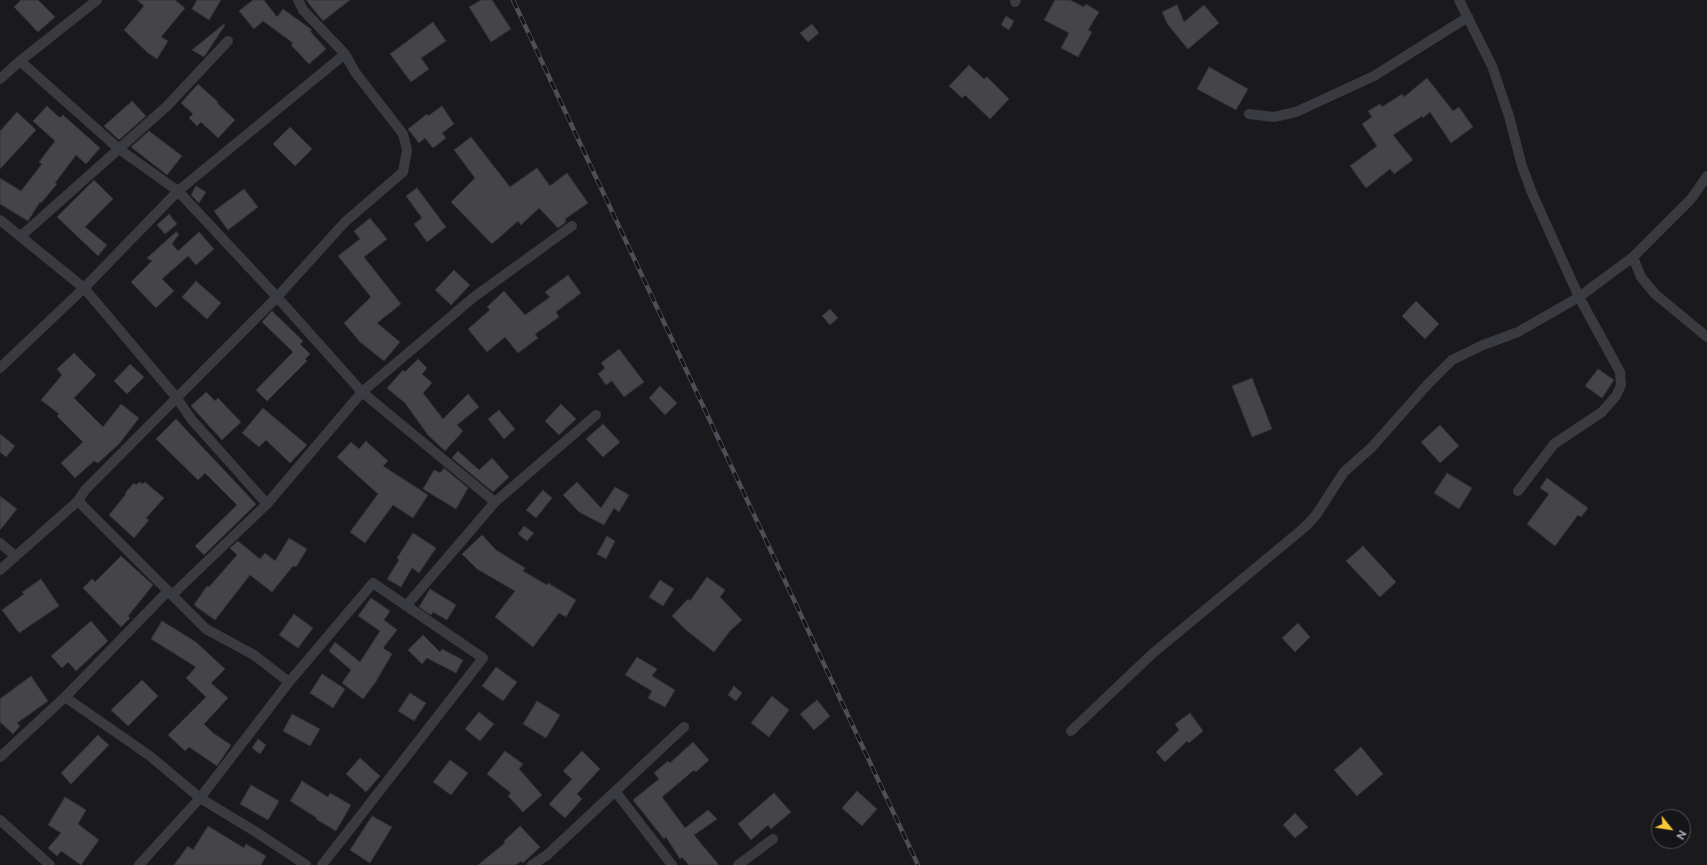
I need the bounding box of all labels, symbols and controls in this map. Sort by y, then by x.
north arrow [1651,809,1691,849]
text: N [1673,828,1689,842]

